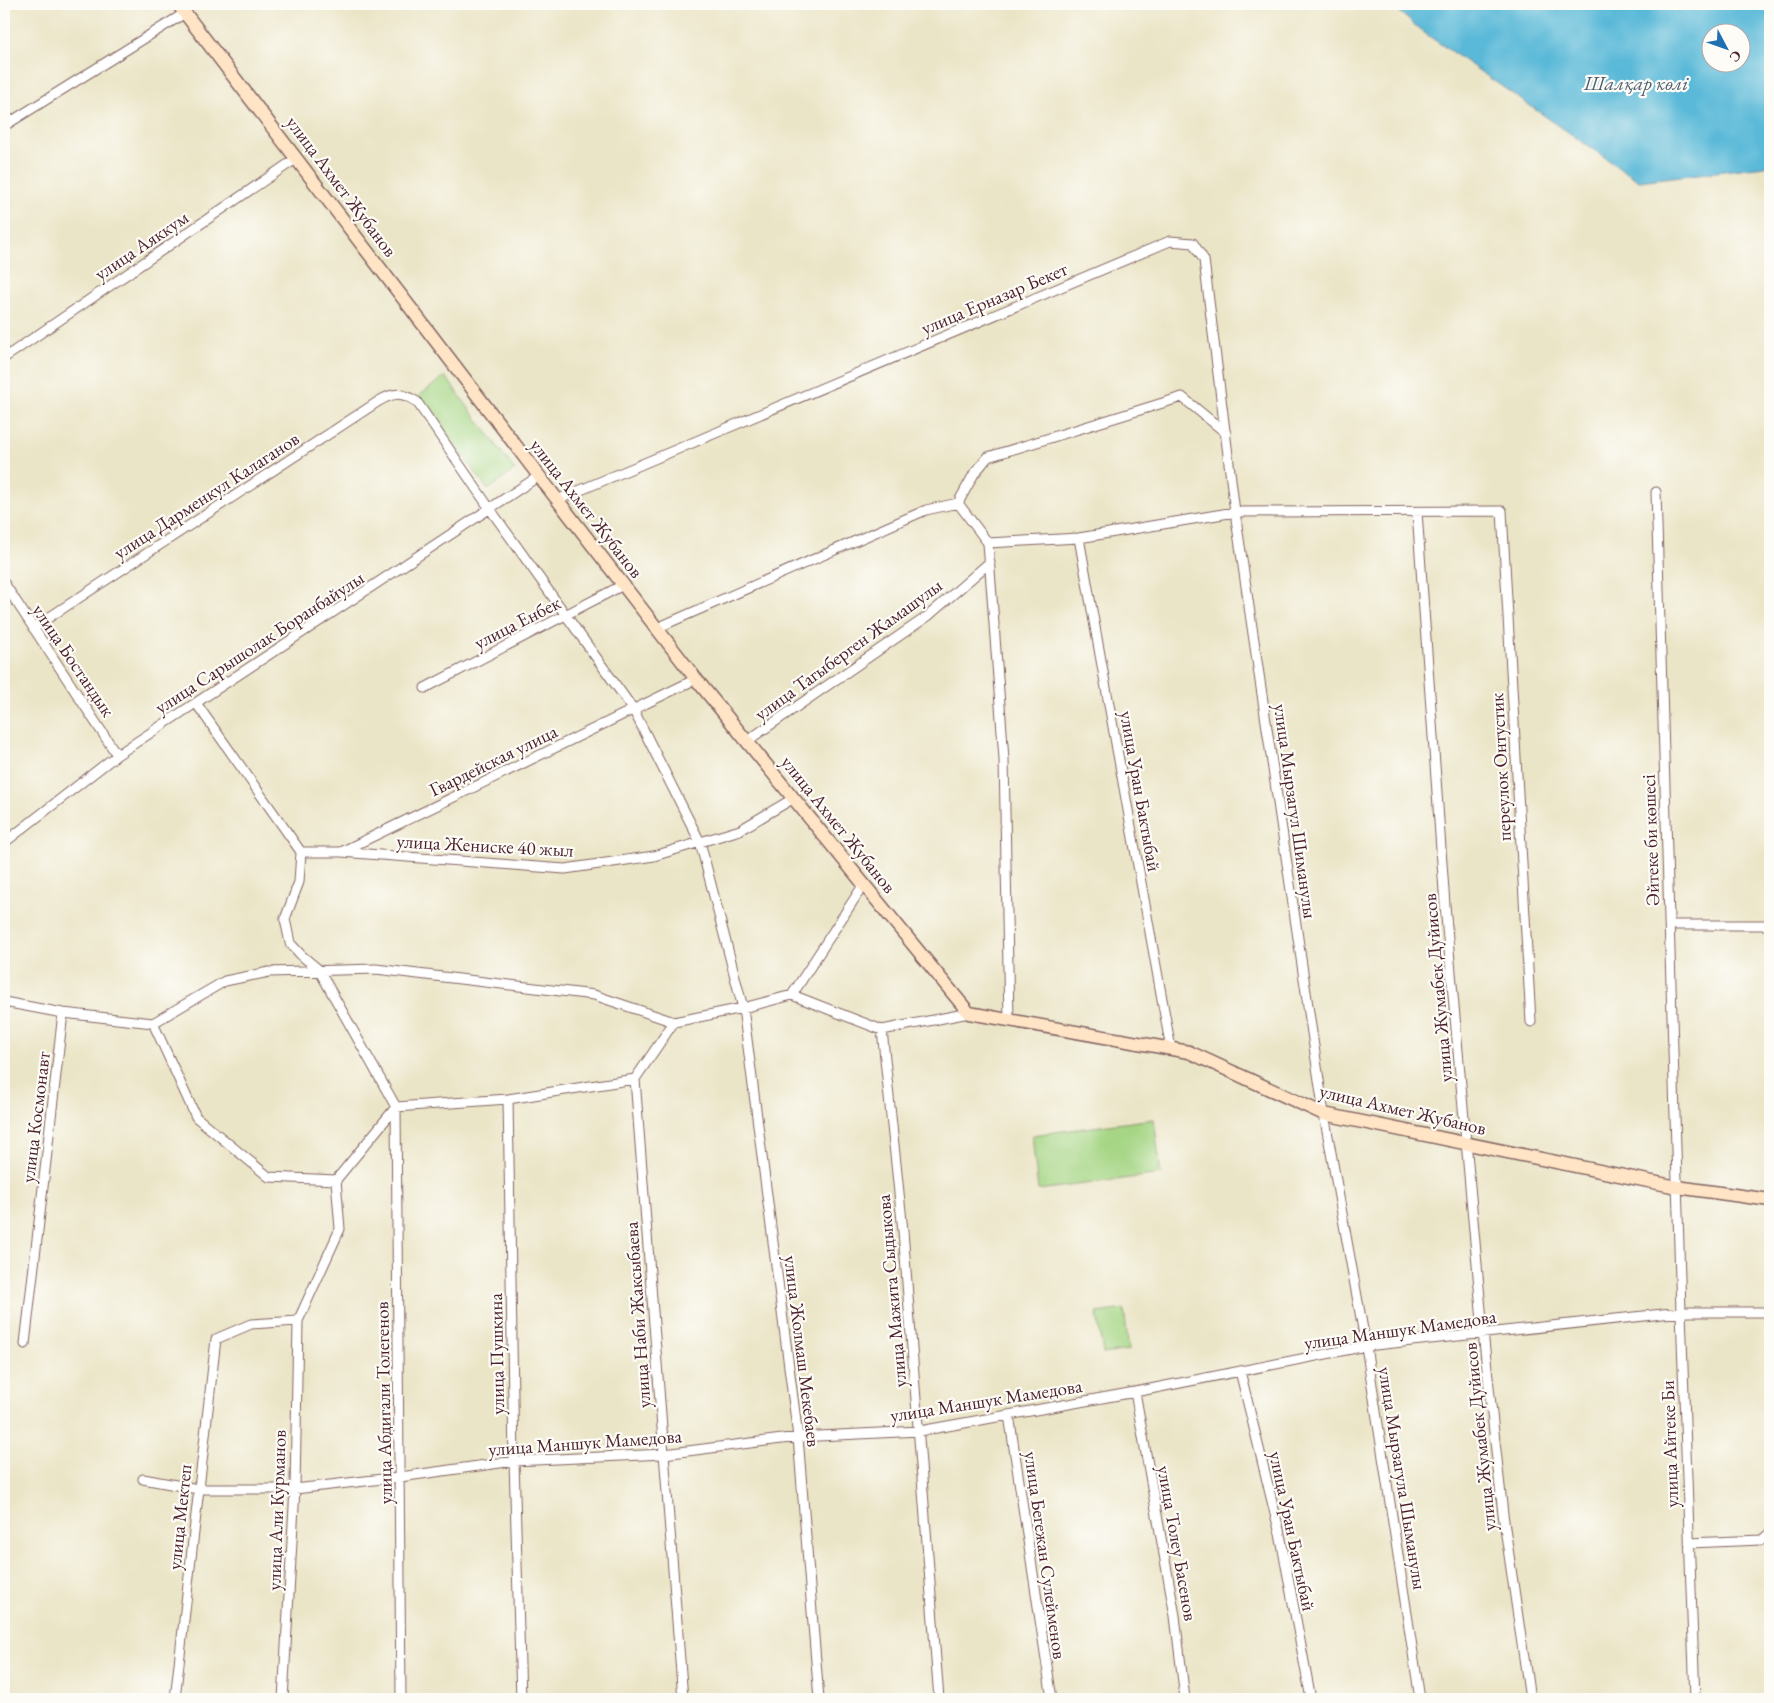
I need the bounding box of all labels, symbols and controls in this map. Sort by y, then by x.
north arrow [1702,22,1752,72]
text: С [1726,47,1746,66]
water label: Шалқар көлі [1583,70,1689,96]
street label: улица Ахмет Жубанов [280,111,403,262]
street label: улица Аяккум [89,205,193,286]
street label: улица Ерназар Бекет [917,256,1072,341]
street label: улица Дарменкул Калаганов [109,426,304,565]
street label: улица Ахмет Жубанов [524,434,649,583]
street label: улица Сарышолак Боранбайулы [150,565,369,720]
street label: улица Тагыберген Жамашулы [749,573,948,726]
street label: улица Енбек [470,590,565,655]
street label: улица Бостандык [27,599,121,722]
street label: переулок Онтустик [1484,692,1517,842]
street label: улица Мырзагул Шиманулы [1268,702,1323,920]
street label: улица Уран Бактыбай [1114,709,1167,873]
street label: Гвардейская улица [425,718,562,802]
street label: улица Ахмет Жубанов [775,750,902,898]
street label: Әйтеке би көшесі [1636,774,1665,906]
street label: улица Жениске 40 жыл [396,828,574,863]
street label: улица Жумабек Дуйисов [1417,893,1458,1083]
street label: улица Космонавт [15,1050,56,1184]
street label: улица Ахмет Жубанов [1317,1078,1489,1141]
street label: улица Мажита Сыдыкова [871,1193,912,1389]
street label: улица Наби Жаксыбаева [618,1220,656,1409]
street label: улица Жолмаш Мекебаев [778,1254,827,1448]
street label: улица Пушкина [483,1292,510,1415]
street label: улица Абдигали Толегенов [369,1301,398,1505]
street label: улица Маншук Мамедова [1302,1304,1498,1355]
street label: улица Жумабек Дуйисов [1457,1341,1502,1532]
street label: улица Мырзагула Шыманулы [1373,1365,1433,1592]
street label: улица Маншук Мамедова [888,1373,1084,1428]
street label: улица Айтеке Би [1655,1380,1684,1508]
street label: улица Маншук Мамедова [487,1423,683,1462]
street label: улица Али Курманов [261,1429,292,1591]
street label: улица Уран Бактыбай [1263,1449,1322,1613]
street label: улица Бегежан Сулейменов [1019,1450,1072,1661]
street label: улица Мектеп [162,1463,198,1571]
street label: улица Толеу Басенов [1152,1463,1203,1623]

